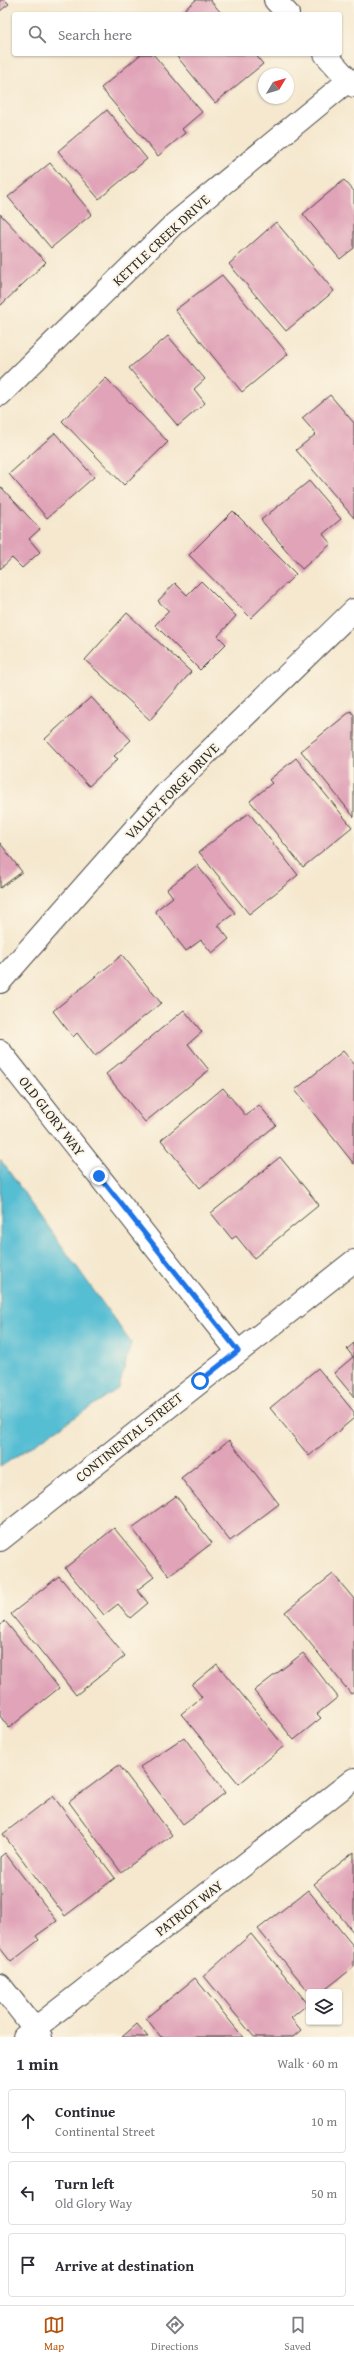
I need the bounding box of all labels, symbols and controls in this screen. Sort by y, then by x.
search box [12,12,342,56]
icon: search [26,23,48,45]
text: Search here [58,24,132,45]
north arrow [258,68,294,104]
street label: KETTLE CREEK DRIVE [108,190,214,290]
street label: VALLEY FORGE DRIVE [121,738,223,844]
street label: OLD GLORY WAY [14,1072,90,1161]
route end [90,1167,108,1185]
route start [191,1372,209,1390]
street label: CONTINENTAL STREET [71,1387,187,1487]
street label: PATRIOT WAY [151,1875,227,1941]
map controls [306,1989,342,2025]
button: layers [306,1989,342,2025]
text: 1 min [16,2051,58,2076]
text: Walk · 60 m [277,2054,338,2073]
text: Continue [55,2101,116,2122]
icon: ahead [17,2110,39,2132]
text: 10 m [311,2112,337,2131]
text: Continental Street [55,2122,155,2141]
text: Turn left [55,2173,114,2194]
icon: left [17,2182,39,2204]
text: 50 m [311,2184,337,2203]
text: Old Glory Way [55,2194,132,2213]
icon: arrive [17,2254,39,2276]
text: Arrive at destination [55,2255,194,2276]
tab: Map [43,2314,65,2354]
tab: Directions [151,2314,198,2354]
tab: Saved [284,2314,311,2354]

